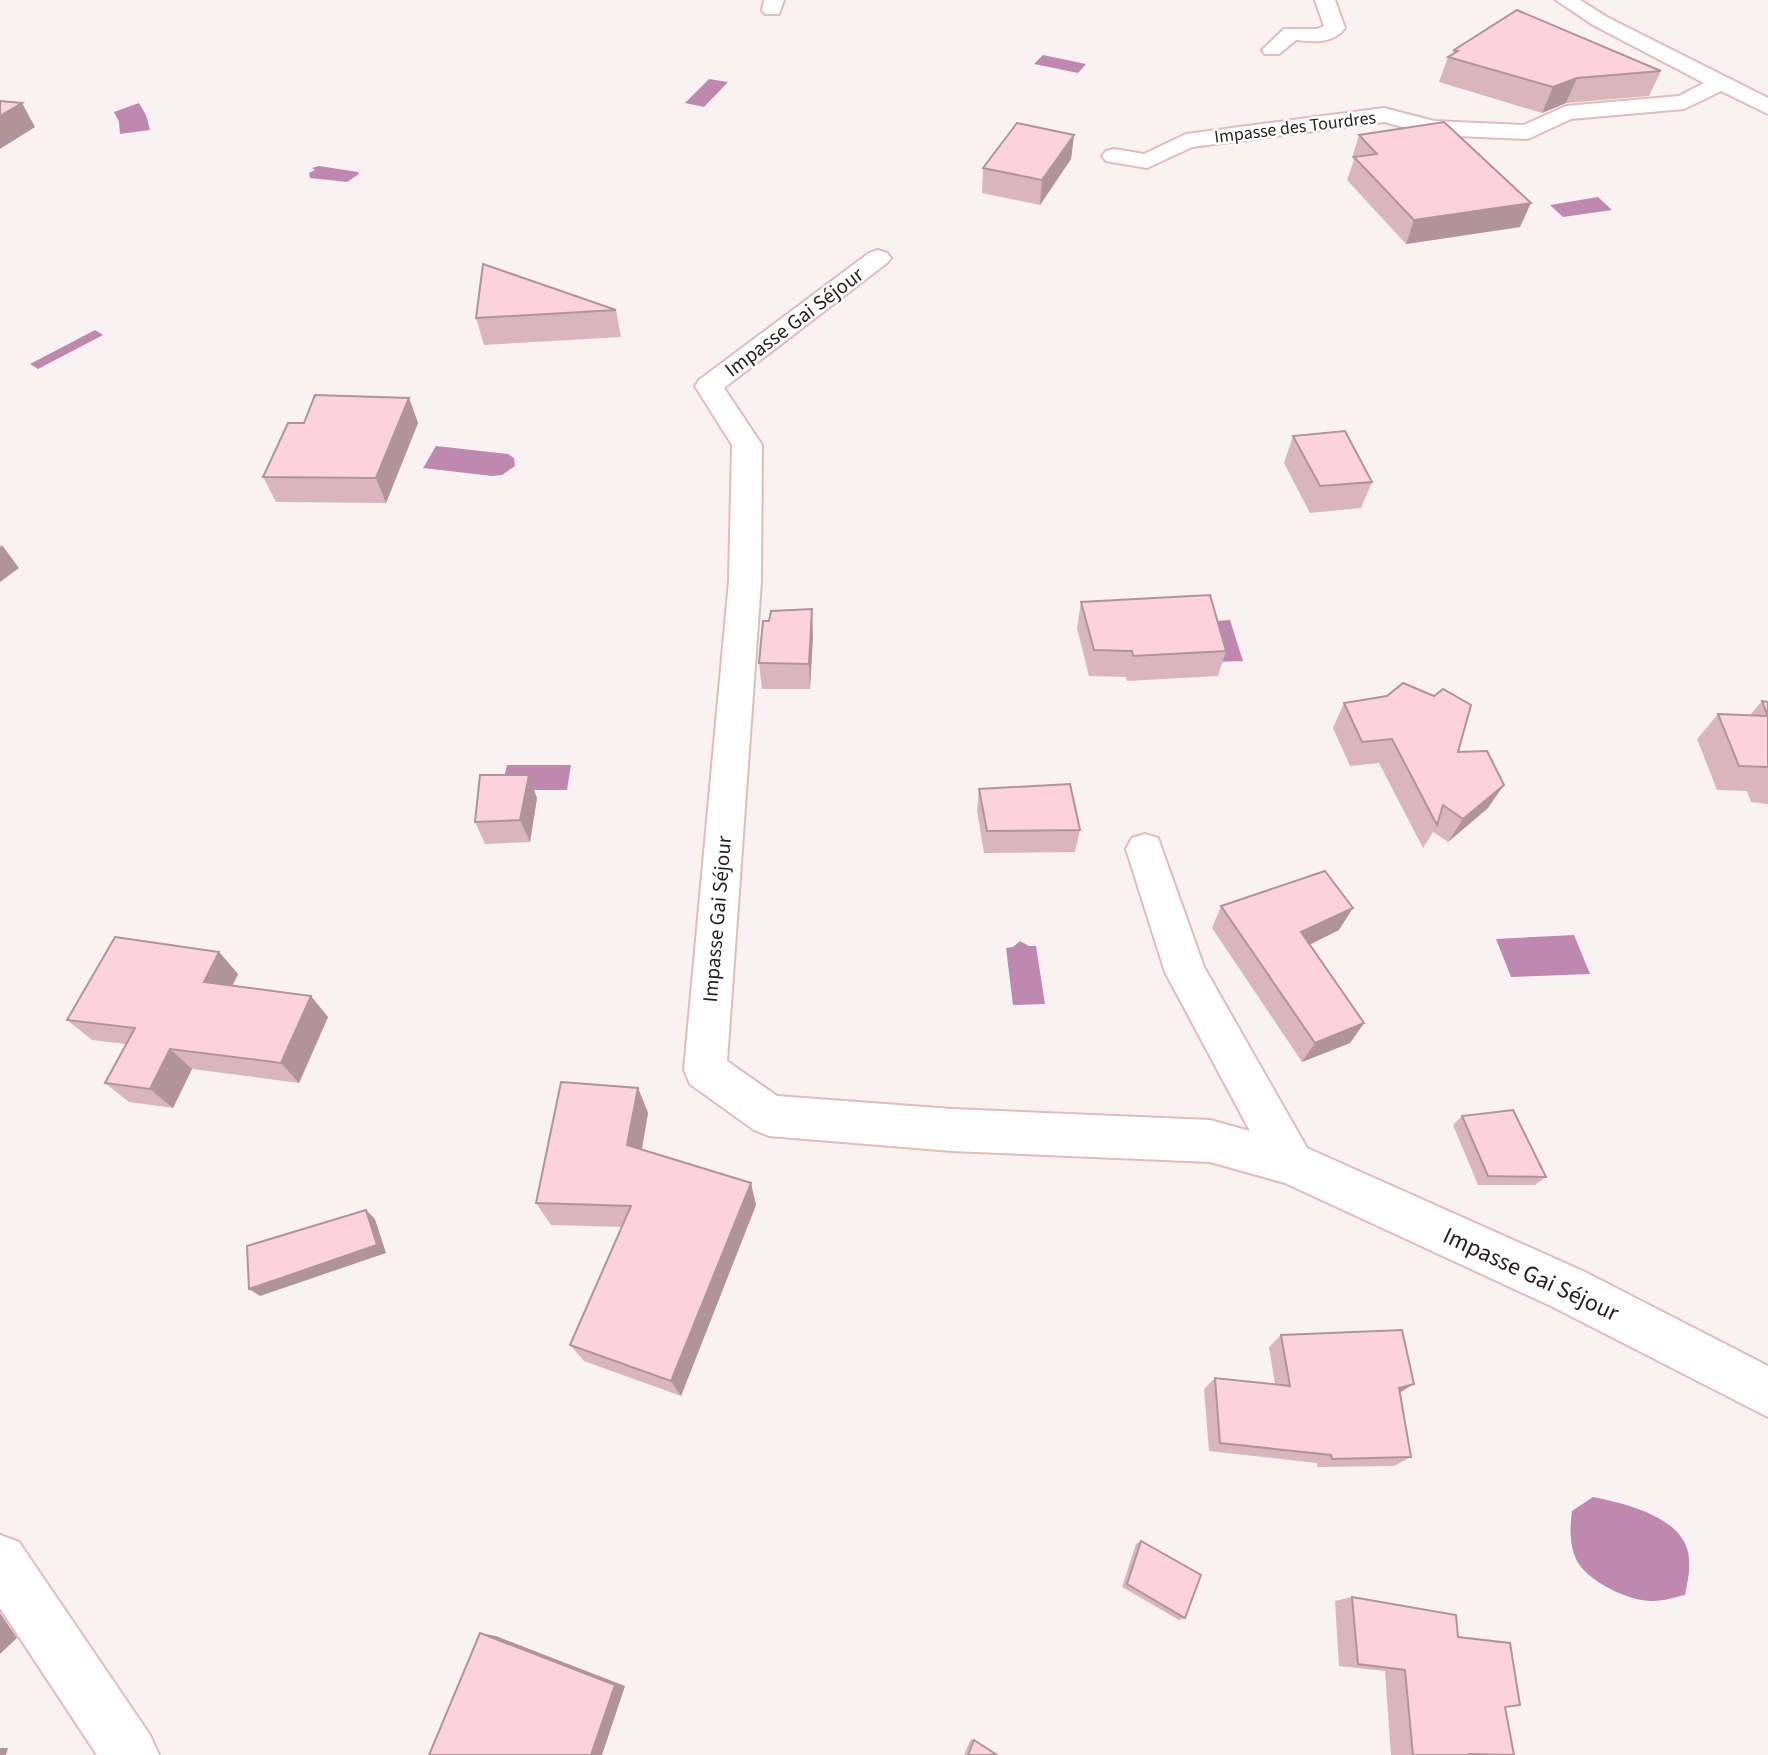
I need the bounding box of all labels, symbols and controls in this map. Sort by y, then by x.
street label: Impasse des Tourdres [1213,105,1377,150]
street label: Impasse Gai Séjour [718,259,870,384]
street label: Impasse Gai Séjour [695,834,739,1003]
street label: Impasse Gai Séjour [1437,1218,1625,1331]

